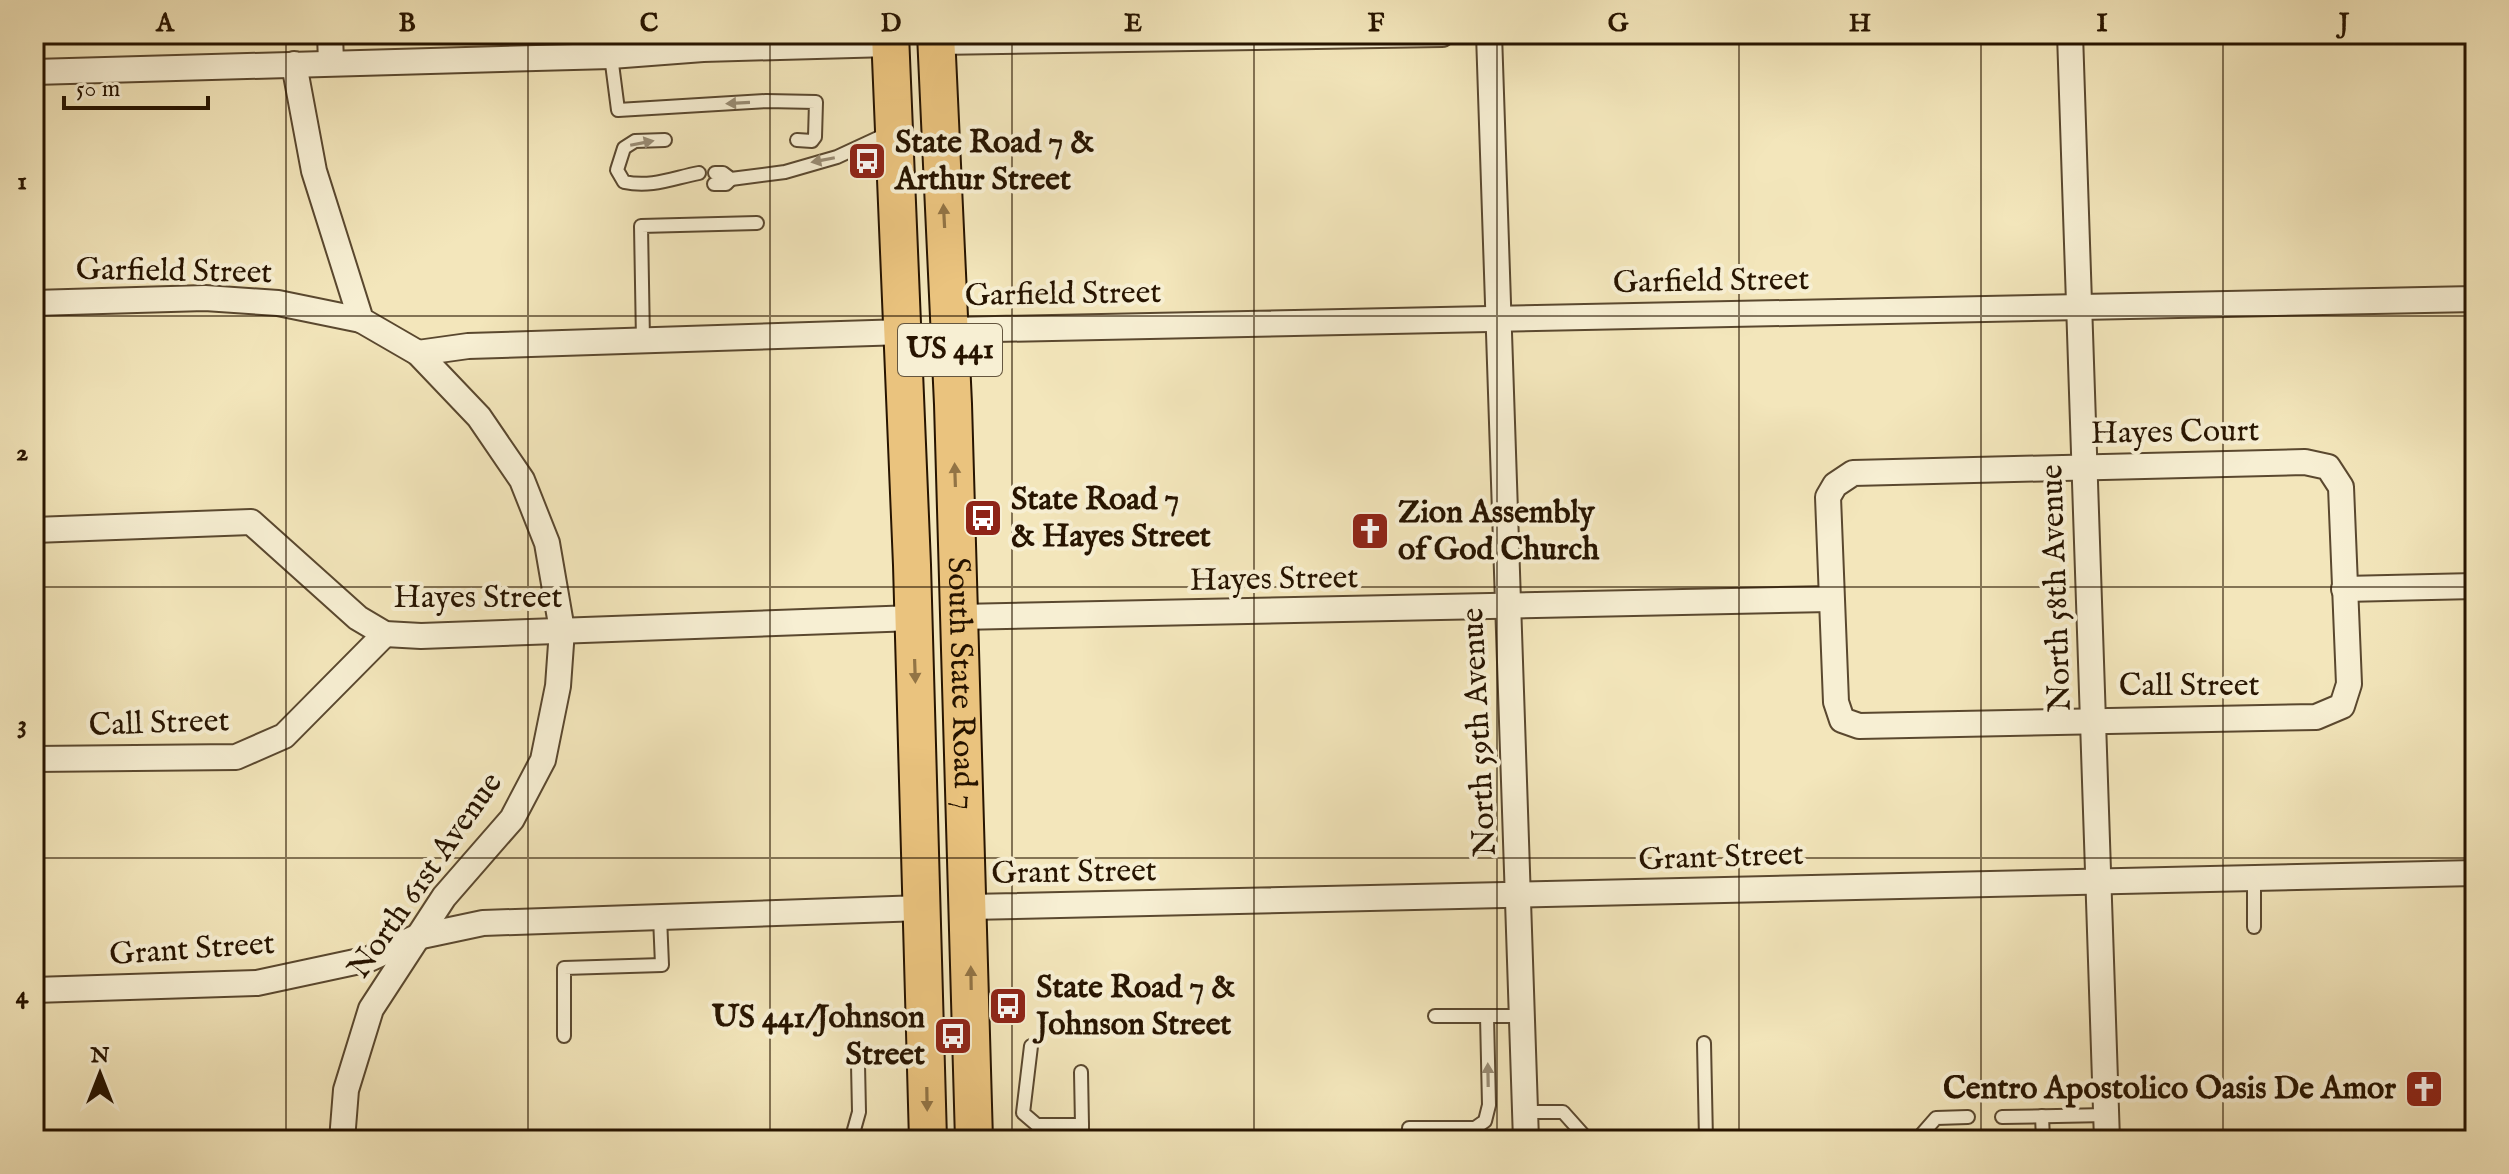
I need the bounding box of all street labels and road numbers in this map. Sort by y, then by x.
street label: Garfield Street [75,250,273,294]
street label: Garfield Street [1612,260,1810,304]
street label: Garfield Street [964,273,1162,317]
road number: US 441 [898,324,1002,376]
street label: Hayes Court [2090,411,2260,455]
street label: North 58th Avenue [2032,464,2082,712]
street label: South State Road 7 [937,556,985,811]
street label: Hayes Street [1189,558,1359,602]
street label: Hayes Street [394,578,562,619]
street label: North 59th Avenue [1453,607,1507,857]
street label: Call Street [2119,666,2259,707]
street label: Call Street [88,701,230,747]
street label: North 61st Avenue [340,765,512,987]
street label: Grant Street [1638,835,1804,881]
street label: Grant Street [991,851,1157,895]
street label: Grant Street [108,924,276,976]

